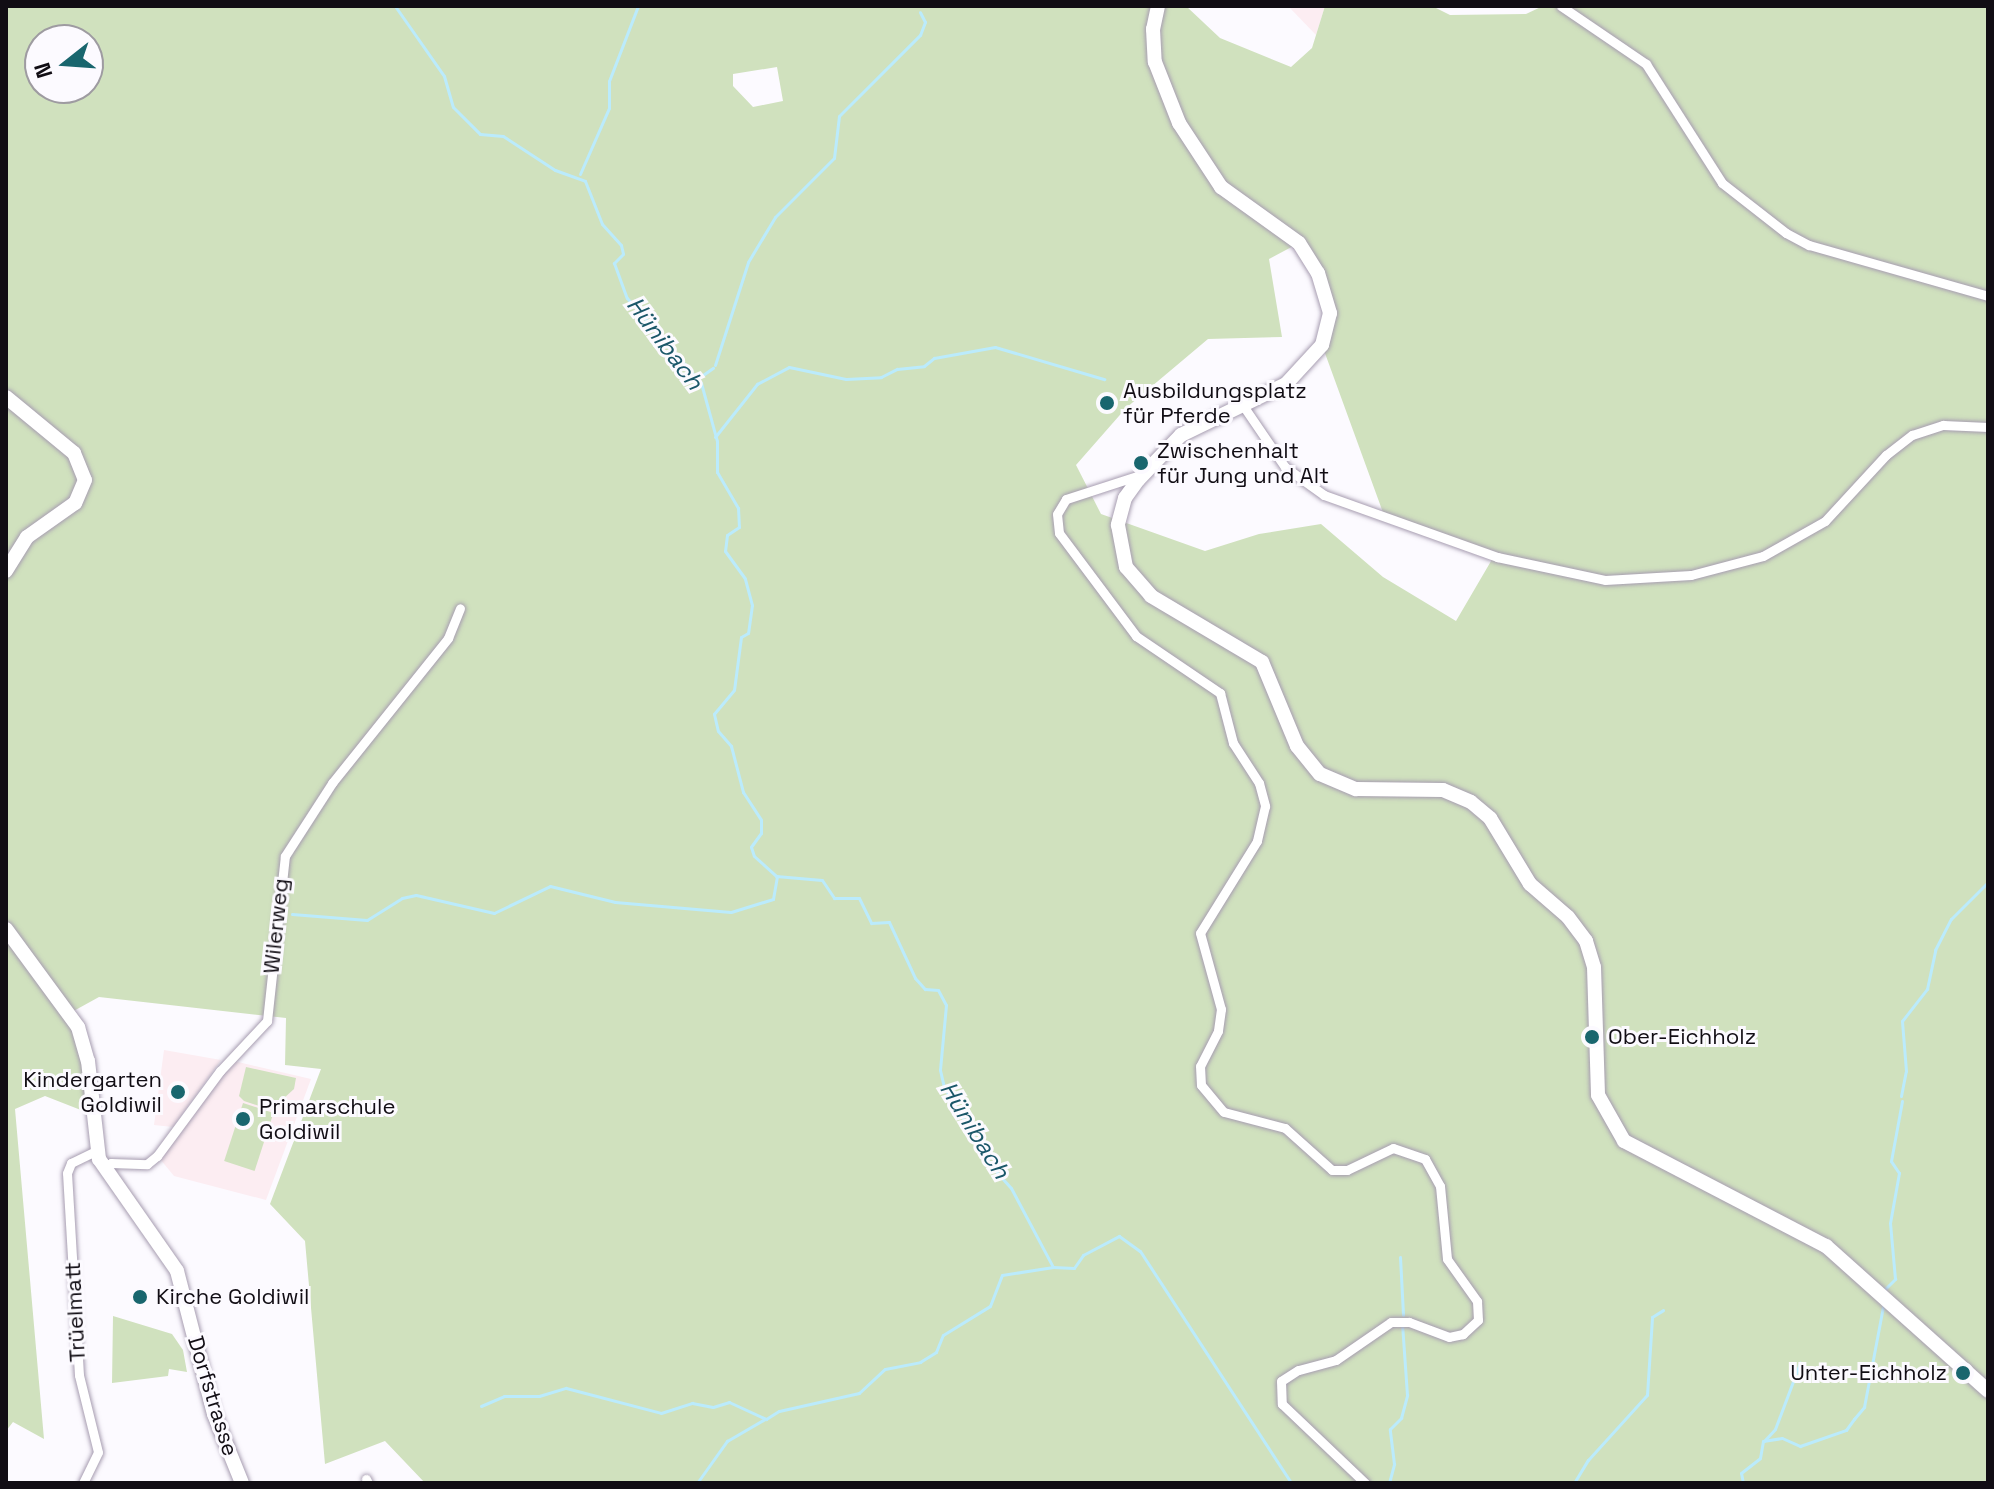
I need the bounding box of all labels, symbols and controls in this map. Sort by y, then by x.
north arrow [24,24,104,104]
text: N [27,59,59,82]
water label: Hünibach [621,291,709,395]
place label: Ausbildungsplatz für Pferde [1123,377,1307,428]
marker: Ausbildungsplatz für Pferde [1098,394,1116,412]
place label: Zwischenhalt für Jung und Alt [1157,437,1330,488]
marker: Zwischenhalt für Jung und Alt [1132,454,1150,472]
street label: Wilerweg [258,877,294,975]
place label: Ober-Eichholz [1608,1024,1756,1050]
marker: Ober-Eichholz [1583,1028,1601,1046]
place label: Kindergarten Goldiwil [23,1066,162,1118]
water label: Hünibach [934,1076,1016,1184]
marker: Kindergarten Goldiwil [169,1083,187,1101]
place label: Primarschule Goldiwil [259,1093,395,1144]
marker: Primarschule Goldiwil [234,1110,252,1128]
street label: Trüelmatt [59,1261,91,1363]
place label: Kirche Goldiwil [156,1284,309,1310]
marker: Kirche Goldiwil [131,1288,149,1306]
street label: Dorfstrasse [182,1333,244,1459]
place label: Unter-Eichholz [1790,1360,1947,1386]
marker: Unter-Eichholz [1954,1364,1972,1382]

